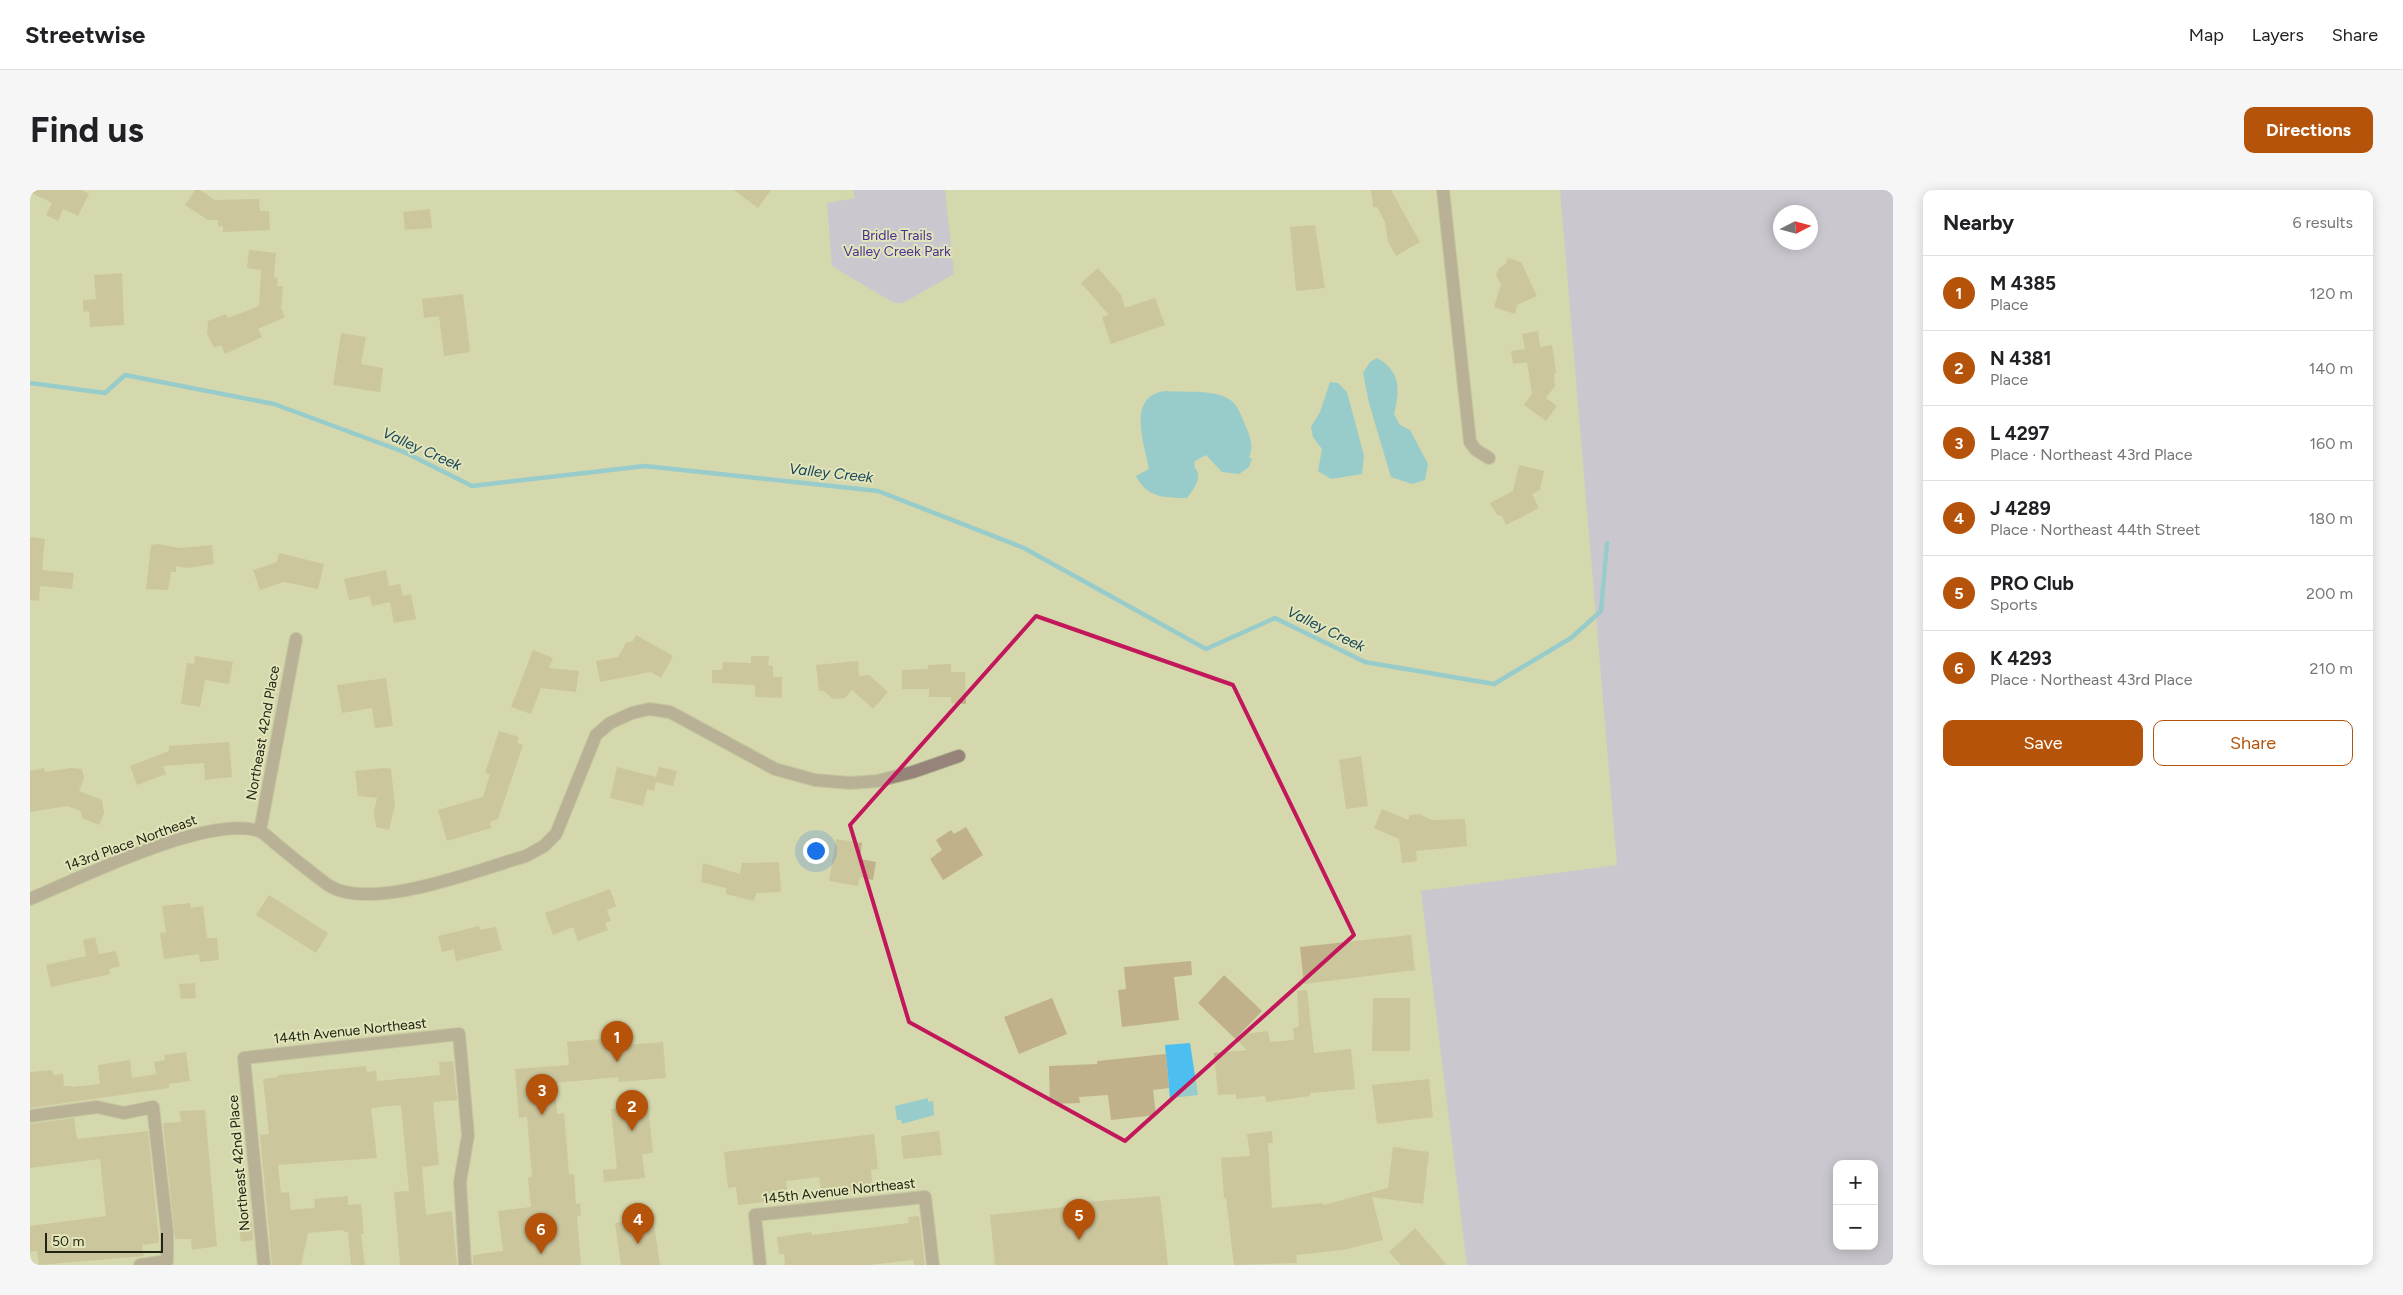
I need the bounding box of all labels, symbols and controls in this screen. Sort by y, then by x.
text: Streetwise [25,20,145,49]
text: Map [2189,24,2224,46]
text: Layers [2252,24,2304,46]
text: Share [2332,24,2378,46]
button: Directions [2244,107,2373,153]
text: Find us [30,109,144,151]
north arrow [1773,205,1818,250]
text: Nearby [1943,210,2014,235]
text: 6 results [2292,213,2353,232]
park label: Bridle Trails Valley Creek Park [843,227,951,260]
text: M 4385 [1990,272,2056,295]
text: 1 [1956,284,1962,303]
text: 120 m [2310,284,2353,303]
text: Place [1990,295,2028,314]
text: N 4381 [1990,347,2051,370]
text: 2 [1954,359,1964,378]
text: 140 m [2309,359,2353,378]
text: Place [1990,370,2028,389]
text: L 4297 [1990,422,2049,445]
water label: Valley Creek [380,424,465,475]
text: 3 [1955,434,1963,453]
text: 160 m [2310,434,2353,453]
text: Place · Northeast 43rd Place [1990,445,2192,464]
water label: Valley Creek [788,460,875,486]
text: J 4289 [1990,497,2051,520]
text: 4 [1954,509,1964,528]
text: 180 m [2309,509,2353,528]
text: Place · Northeast 44th Street [1990,520,2200,539]
text: PRO Club [1990,572,2074,595]
text: 5 [1954,584,1964,603]
text: 200 m [2306,584,2353,603]
text: Sports [1990,595,2037,614]
water label: Valley Creek [1284,602,1369,656]
text: K 4293 [1990,647,2052,670]
text: 6 [1954,659,1964,678]
text: 210 m [2310,659,2353,678]
street label: Northeast 42nd Place [243,664,283,802]
text: Place · Northeast 43rd Place [1990,670,2192,689]
button: Save [1943,720,2143,766]
button: Share [2153,720,2353,766]
street label: 143rd Place Northeast [63,811,199,875]
your location [803,838,829,864]
street label: 144th Avenue Northeast [273,1015,427,1047]
pin: 1 [601,1021,633,1062]
pin: 3 [526,1074,558,1115]
pin: 2 [616,1090,648,1131]
street label: Northeast 42nd Place [225,1094,253,1232]
map controls [1833,1160,1878,1250]
button: + [1833,1160,1878,1205]
street label: 145th Avenue Northeast [762,1175,916,1207]
pin: 5 [1063,1199,1095,1240]
pin: 4 [622,1203,654,1244]
button: − [1833,1205,1878,1250]
pin: 6 [525,1213,557,1254]
scale bar [45,1230,162,1253]
text: 50 m [52,1233,84,1250]

